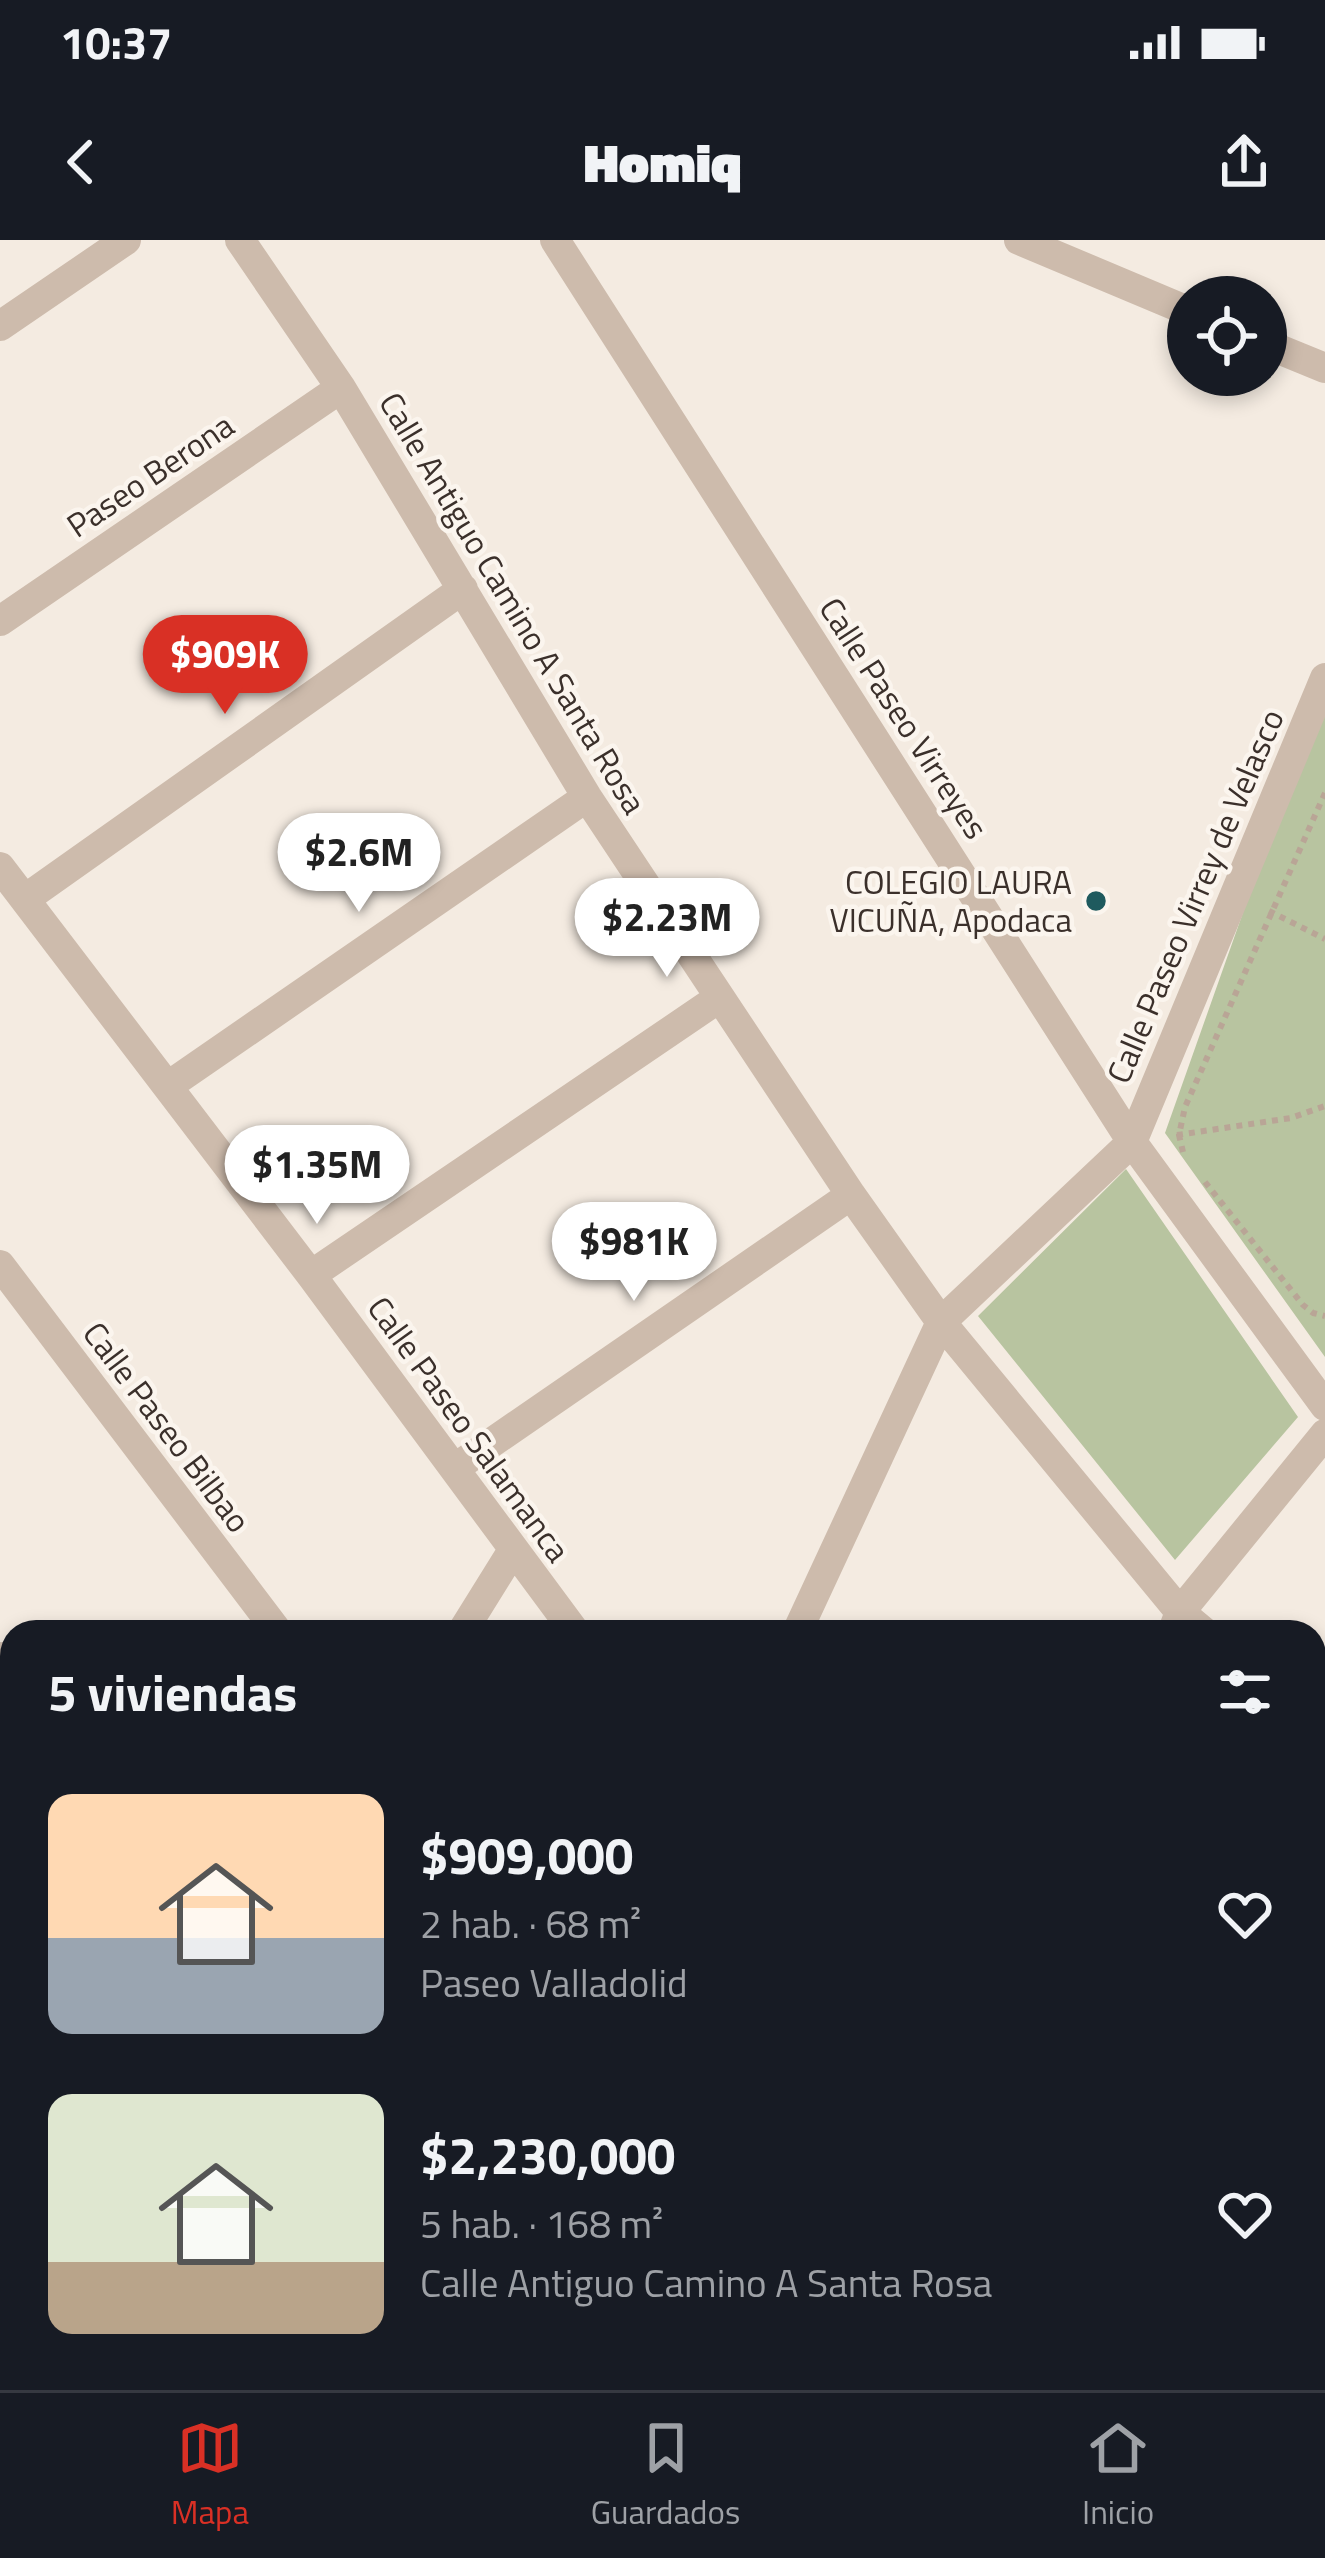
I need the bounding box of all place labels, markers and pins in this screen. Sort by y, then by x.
pin: $909K [141,615,309,717]
pin: $2.6M [275,813,443,915]
place label: COLEGIO LAURA VICUÑA, Apodaca [829,857,1072,945]
pin: $2.23M [569,878,765,980]
marker: COLEGIO LAURA VICUÑA, Apodaca [1083,888,1109,914]
pin: $1.35M [219,1125,415,1227]
pin: $981K [550,1202,718,1304]

